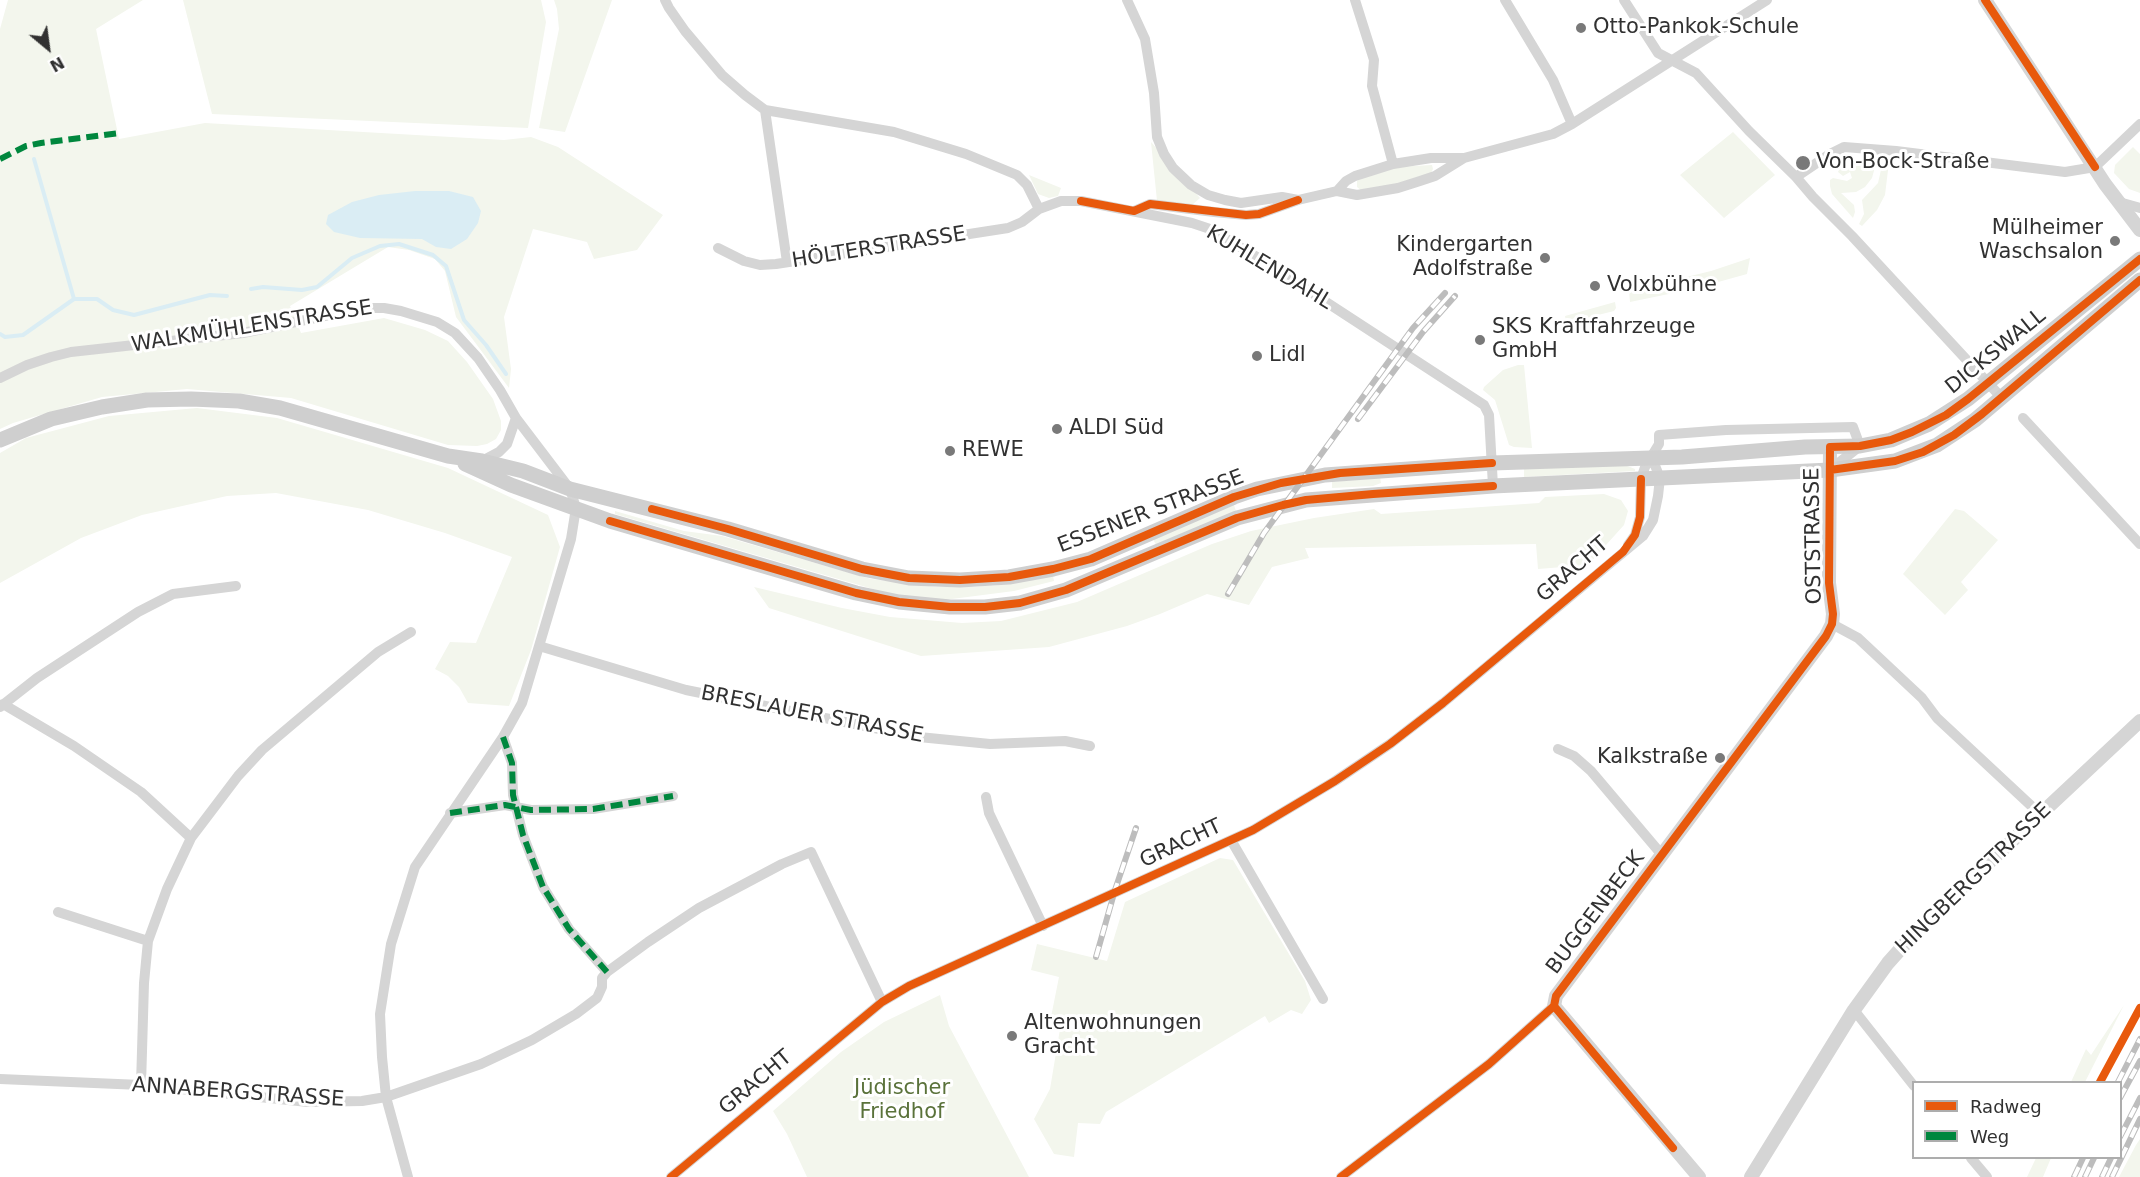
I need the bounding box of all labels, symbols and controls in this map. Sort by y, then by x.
place label: Otto-Pankok-Schule [1593,15,1799,41]
north arrow [18,18,78,78]
marker: Otto-Pankok-Schule [1574,21,1588,35]
text: N [47,53,67,76]
place label: Von-Bock-Straße [1816,150,1989,176]
marker: Von-Bock-Straße [1794,154,1812,172]
place label: Mülheimer Waschsalon [1979,216,2103,266]
street label: KUHLENDAHL [1201,220,1337,316]
street label: HÖLTERSTRASSE [790,222,968,274]
place label: Kindergarten Adolfstraße [1396,233,1533,283]
marker: Mülheimer Waschsalon [2108,234,2122,248]
marker: Kindergarten Adolfstraße [1538,251,1552,265]
place label: Volxbühne [1607,273,1717,299]
marker: Volxbühne [1588,279,1602,293]
street label: WALKMÜHLENSTRASSE [130,296,374,358]
street label: DICKSWALL [1941,304,2051,400]
place label: SKS Kraftfahrzeuge GmbH [1492,315,1695,365]
marker: SKS Kraftfahrzeuge GmbH [1473,333,1487,347]
place label: Lidl [1269,343,1306,369]
marker: Lidl [1250,349,1264,363]
place label: ALDI Süd [1069,416,1164,442]
marker: ALDI Süd [1050,422,1064,436]
place label: REWE [962,438,1024,464]
marker: REWE [943,444,957,458]
street label: ESSENER STRASSE [1054,465,1248,559]
street label: OSTSTRASSE [1800,467,1828,605]
street label: GRACHT [1532,532,1614,608]
street label: BRESLAUER STRASSE [699,681,925,749]
place label: Kalkstraße [1597,745,1708,771]
marker: Kalkstraße [1713,751,1727,765]
street label: HINGBERGSTRASSE [1891,798,2057,960]
street label: GRACHT [1136,814,1226,874]
street label: BUGGENBECK [1542,847,1650,979]
place label: Altenwohnungen Gracht [1024,1011,1201,1061]
marker: Altenwohnungen Gracht [1005,1029,1019,1043]
street label: GRACHT [714,1045,798,1121]
street label: ANNABERGSTRASSE [131,1073,345,1113]
park label: Jüdischer Friedhof [854,1076,950,1126]
legend [1912,1081,2122,1159]
text: Radweg [1970,1096,2042,1117]
text: Weg [1970,1126,2009,1147]

